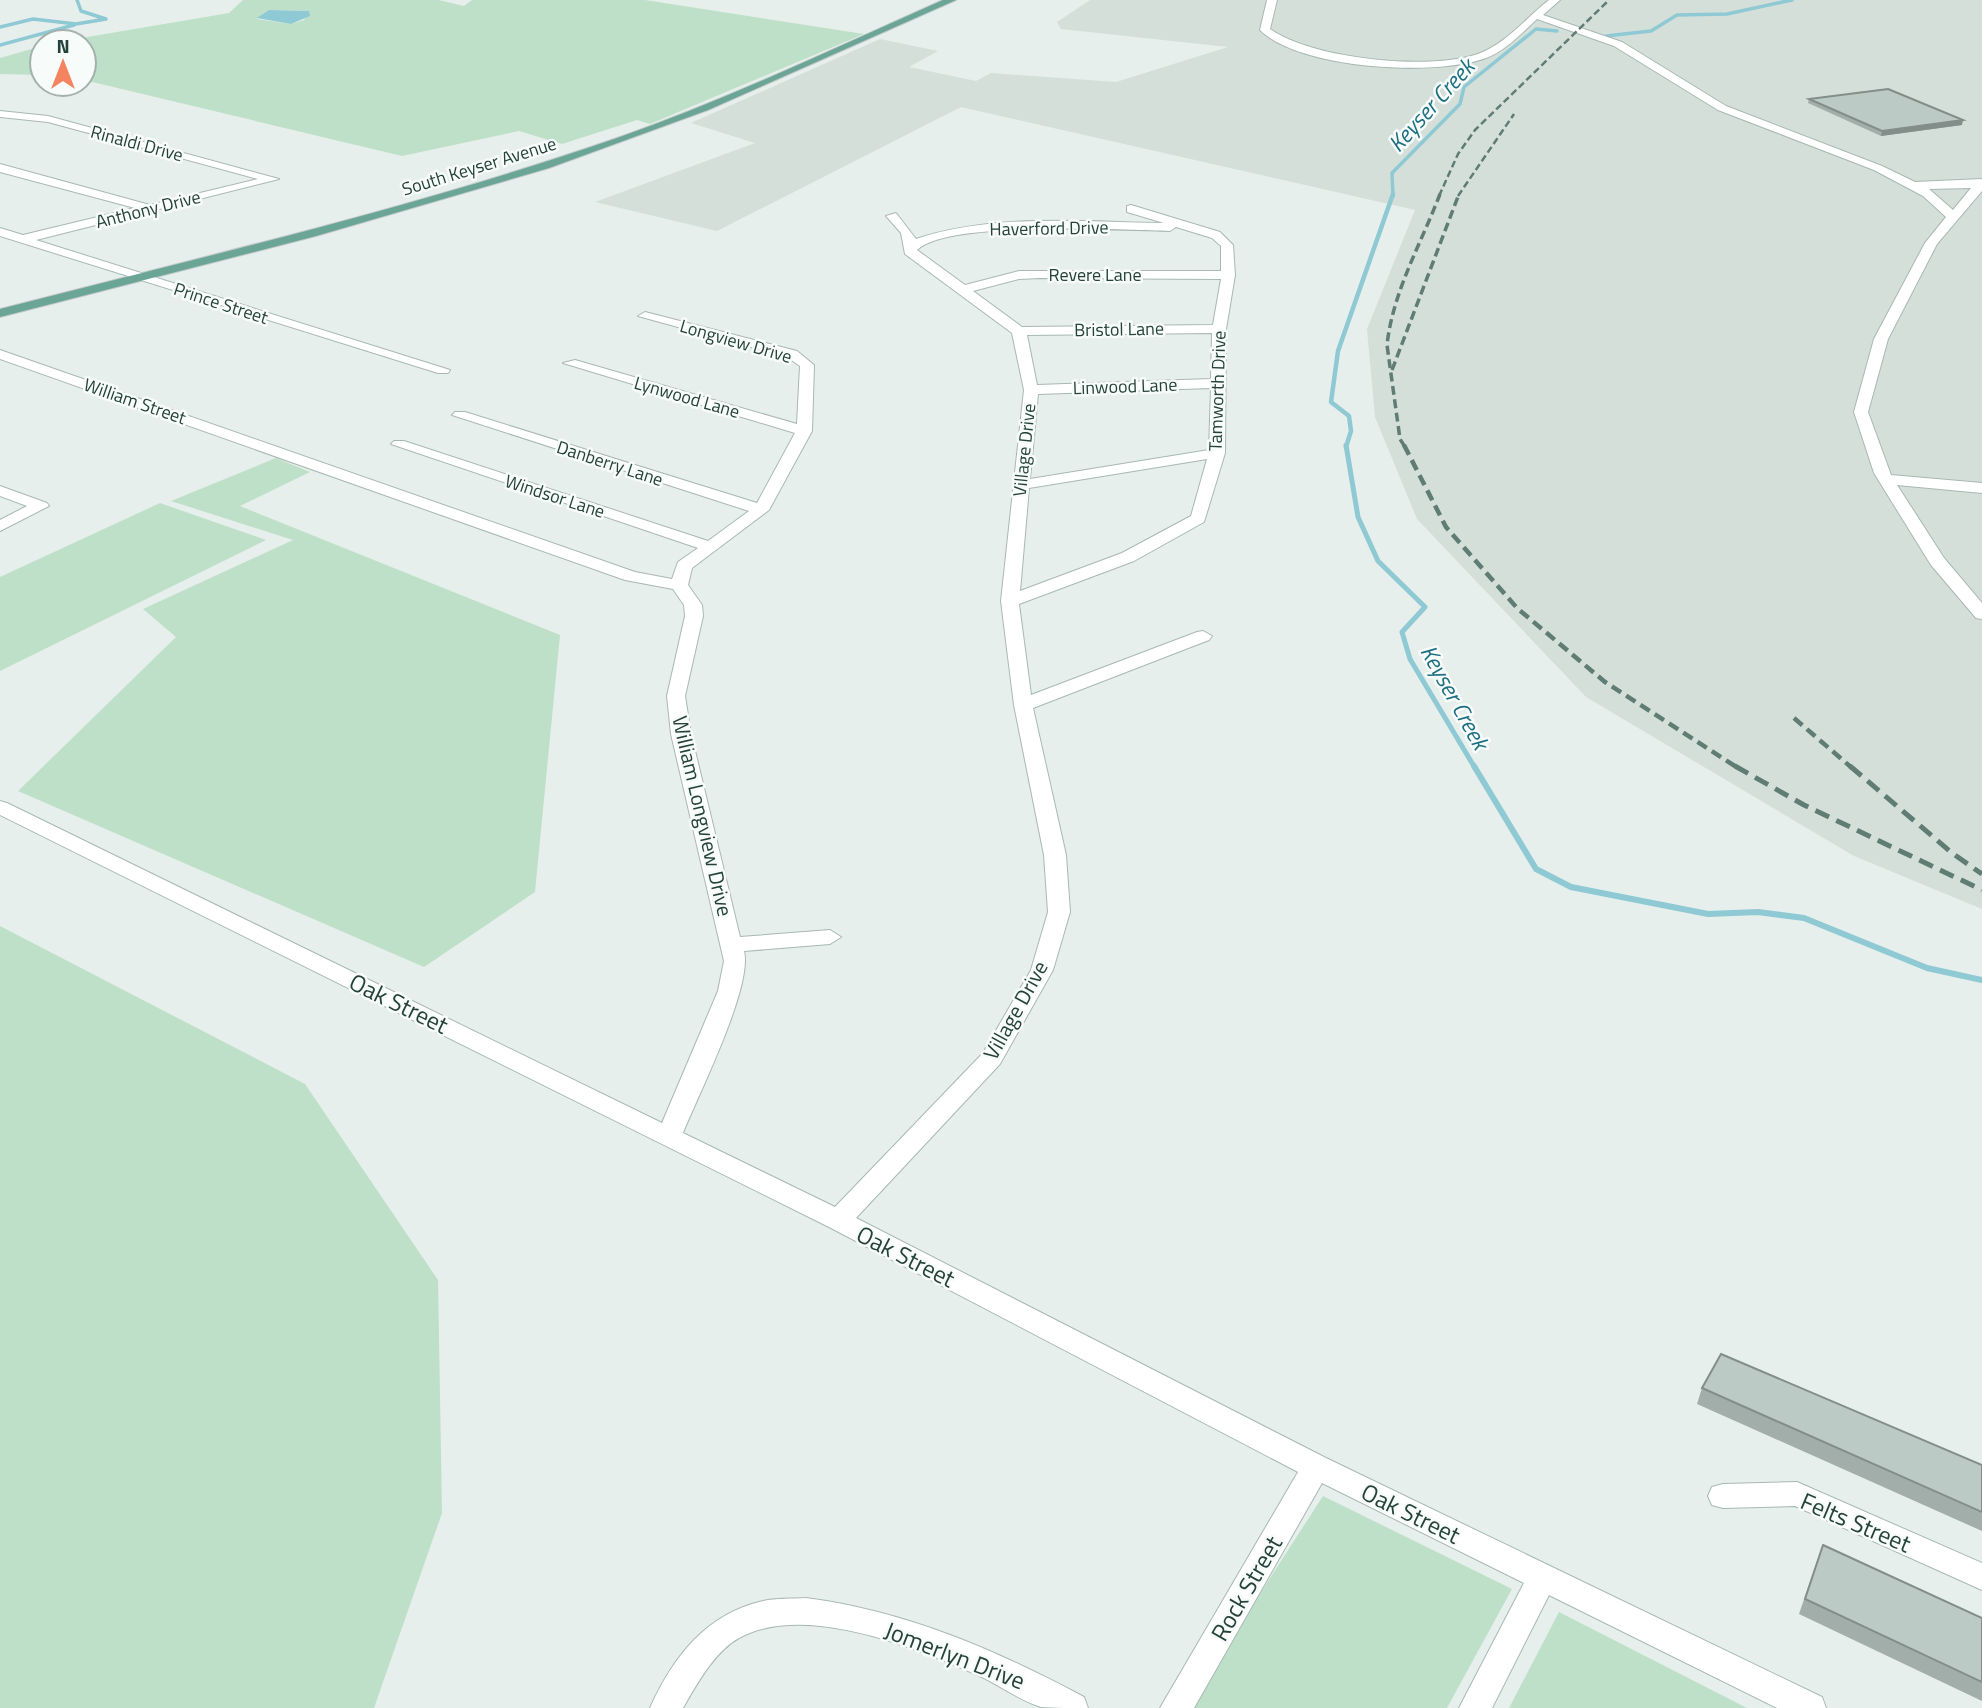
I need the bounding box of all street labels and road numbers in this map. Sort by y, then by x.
street label: Rinaldi Drive [88,118,186,168]
street label: South Keyser Avenue [398,130,560,202]
street label: Anthony Drive [93,183,203,235]
street label: Haverford Drive [989,213,1109,243]
street label: Revere Lane [1049,261,1141,288]
street label: Prince Street [170,275,272,331]
street label: Longview Drive [677,312,795,370]
street label: Bristol Lane [1074,315,1164,343]
street label: Tamworth Drive [1201,330,1233,452]
street label: Lynwood Lane [631,369,743,425]
street label: William Street [80,371,190,431]
street label: Linwood Lane [1072,371,1178,401]
street label: Village Drive [1006,402,1042,498]
street label: Danberry Lane [553,433,667,493]
street label: Windsor Lane [502,467,608,525]
street label: William Longview Drive [664,712,742,920]
street label: Village Drive [975,955,1055,1065]
street label: Oak Street [343,963,455,1043]
street label: Oak Street [850,1216,962,1296]
street label: Oak Street [1355,1473,1467,1553]
street label: Felts Street [1795,1483,1917,1562]
street label: Rock Street [1201,1528,1291,1647]
street label: Jomerlyn Drive [880,1612,1030,1698]

